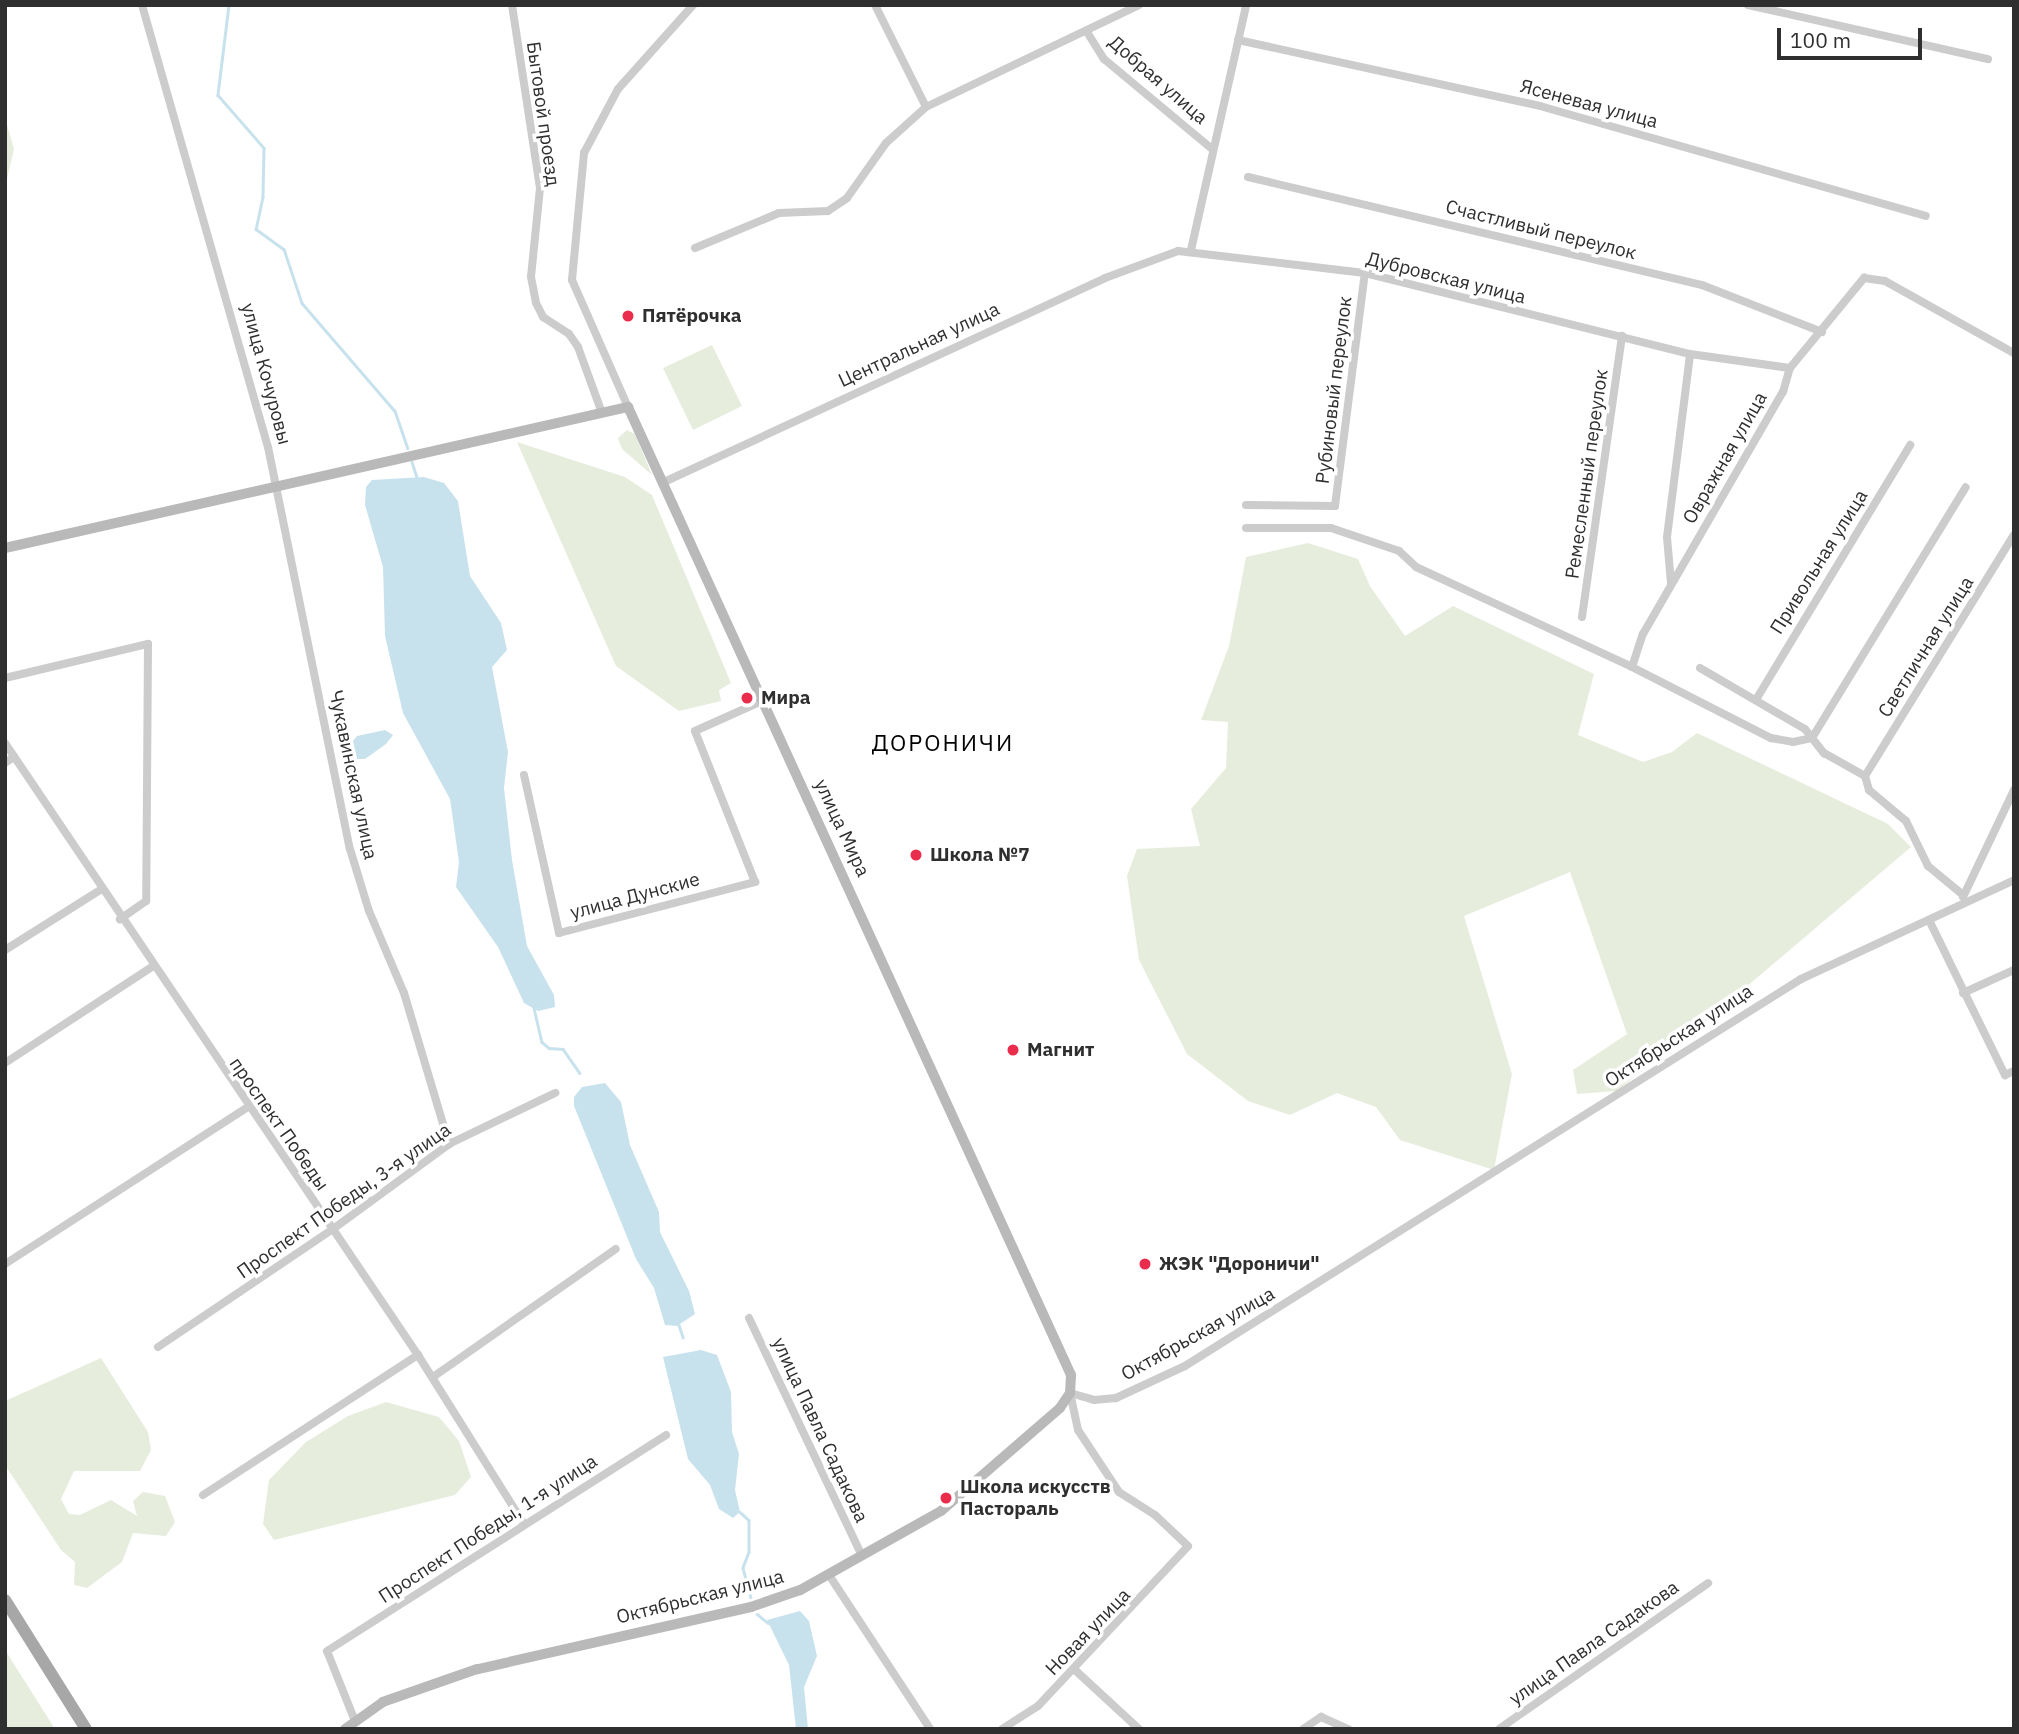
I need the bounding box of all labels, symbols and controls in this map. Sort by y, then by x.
scale bar [1781,14,1926,58]
text: 100 m [1790,26,1851,54]
street label: Добрая улица [1104,31,1212,129]
street label: Бытовой проезд [522,40,564,188]
street label: Ясеневая улица [1518,75,1660,133]
street label: Счастливый переулок [1443,195,1639,265]
street label: Дубровская улица [1364,247,1528,309]
street label: Рубиновый переулок [1311,295,1357,485]
street label: Центральная улица [835,298,1003,392]
street label: улица Кочуровы [236,301,296,447]
place label: Пятёрочка [642,305,742,327]
marker: Пятёрочка [620,308,636,324]
street label: Ремесленный переулок [1561,368,1613,580]
street label: Овражная улица [1678,388,1772,528]
street label: Привольная улица [1765,486,1873,638]
street label: Светличная улица [1873,572,1979,722]
place label: Мира [761,687,811,709]
street label: Чукавинская улица [324,688,382,862]
marker: Мира [739,690,755,706]
district label: ДОРОНИЧИ [873,728,1013,756]
street label: улица Мира [810,776,874,880]
place label: Школа №7 [930,844,1030,866]
marker: Школа №7 [908,847,924,863]
street label: улица Дунские [568,868,702,924]
street label: Октябрьская улица [1601,980,1757,1092]
place label: Магнит [1027,1039,1094,1061]
marker: Магнит [1005,1042,1021,1058]
street label: проспект Победы [225,1053,333,1195]
street label: Проспект Победы, 3-я улица [233,1118,455,1284]
place label: ЖЭК "Дороничи" [1159,1253,1320,1275]
marker: ЖЭК "Дороничи" [1137,1256,1153,1272]
street label: Октябрьская улица [1117,1282,1279,1386]
street label: улица Павла Садакова [767,1334,873,1526]
street label: Проспект Победы, 1-я улица [375,1450,601,1608]
place label: Школа искусств Пастораль [960,1476,1111,1520]
marker: Школа искусств Пастораль [938,1490,954,1506]
street label: Октябрьская улица [614,1565,786,1629]
street label: улица Павла Садакова [1505,1576,1683,1710]
street label: Новая улица [1041,1584,1135,1680]

